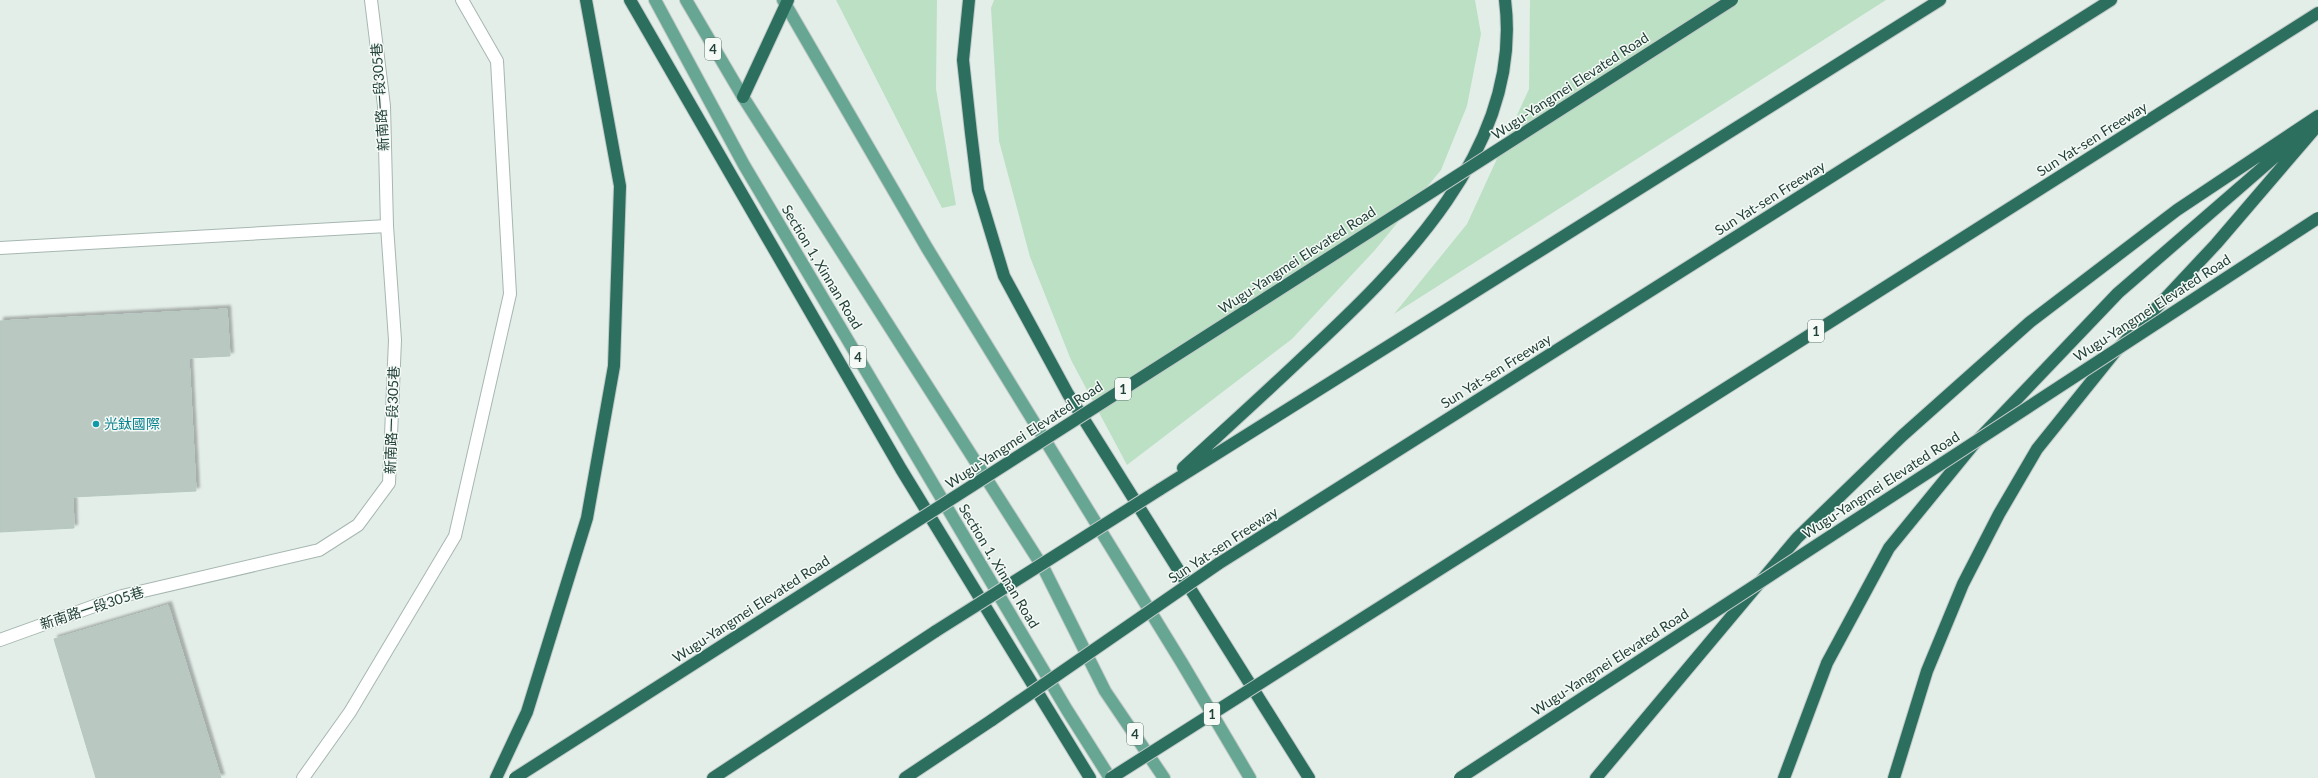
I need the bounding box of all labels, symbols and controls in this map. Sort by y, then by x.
street label: Wugu-Yangmei Elevated Road [1488,28,1651,143]
road number: 4 [705,38,721,60]
street label: 新南路一段305巷 [367,42,392,152]
street label: Sun Yat-sen Freeway [2033,97,2151,179]
street label: Sun Yat-sen Freeway [1711,156,1829,238]
street label: Section 1, Xinnan Road [779,202,866,332]
street label: Wugu-Yangmei Elevated Road [1215,202,1378,317]
street label: Wugu-Yangmei Elevated Road [2070,250,2233,365]
road number: 1 [1808,320,1824,342]
street label: Sun Yat-sen Freeway [1437,329,1555,411]
road number: 4 [850,346,866,368]
street label: 新南路一段305巷 [381,366,402,474]
street label: Wugu-Yangmei Elevated Road [942,377,1105,492]
road number: 1 [1115,378,1131,400]
place label: 光鈦國際 [104,415,160,432]
marker: 光鈦國際 [91,419,101,429]
street label: Wugu-Yangmei Elevated Road [1799,427,1962,542]
street label: Section 1, Xinnan Road [956,501,1043,631]
street label: Sun Yat-sen Freeway [1165,502,1281,586]
street label: Wugu-Yangmei Elevated Road [669,551,832,666]
street label: 新南路一段305巷 [38,583,146,632]
street label: Wugu-Yangmei Elevated Road [1528,604,1691,719]
road number: 1 [1204,703,1220,725]
road number: 4 [1127,723,1143,745]

